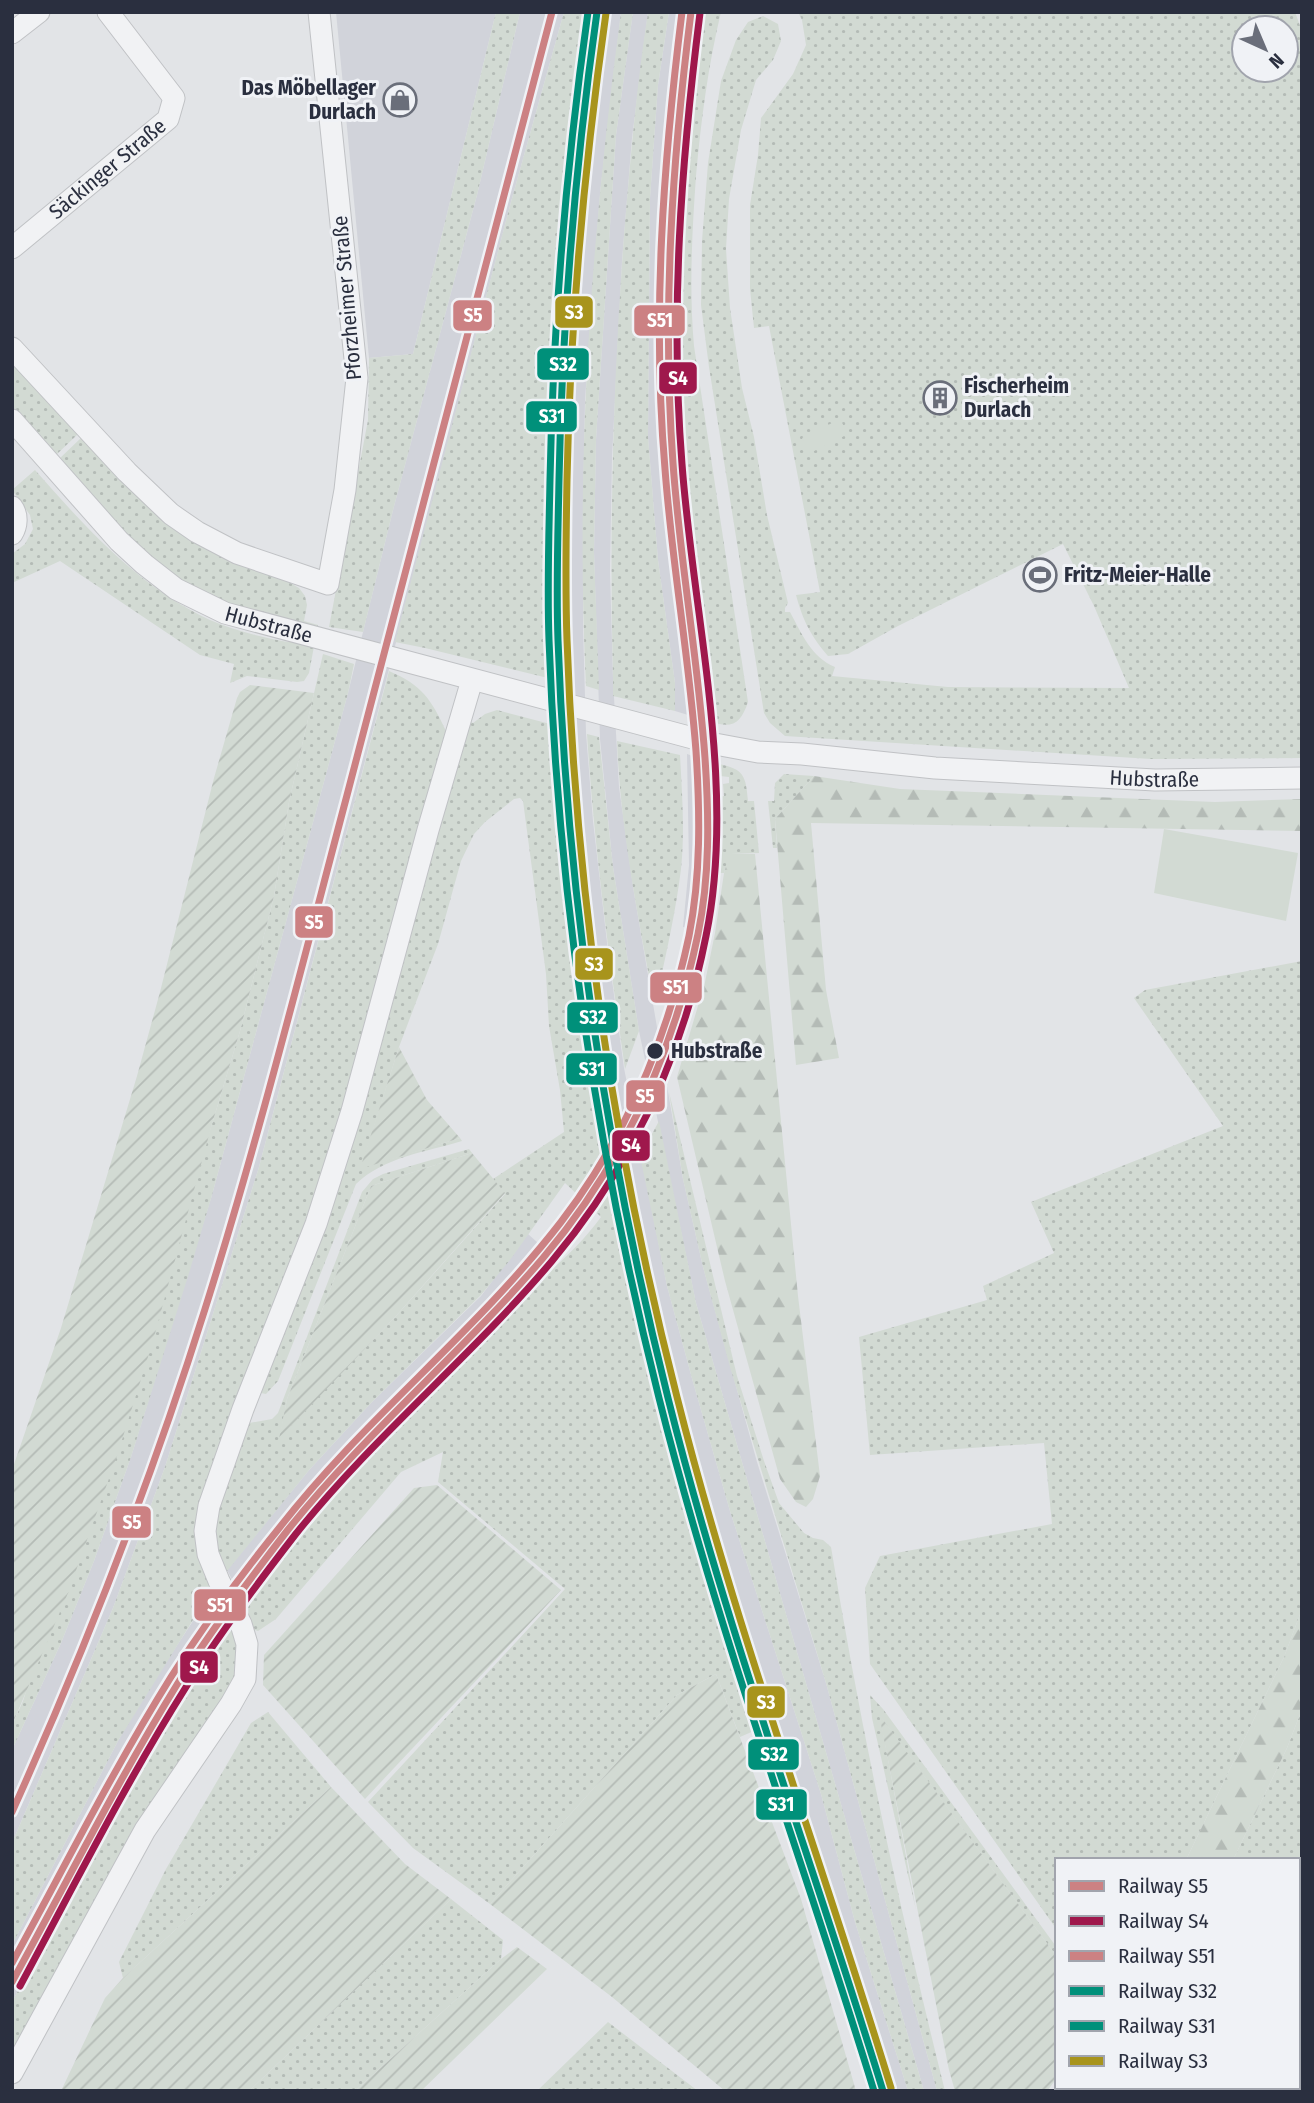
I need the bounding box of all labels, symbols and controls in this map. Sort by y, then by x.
north arrow [1230,14,1300,84]
text: N [1264,49,1289,73]
place label: Das Möbellager Durlach [242,75,376,125]
shop icon: Das Möbellager Durlach [381,81,419,119]
street label: Säckinger Straße [44,113,171,225]
street label: Pforzheimer Straße [327,215,367,381]
line badge: S3 [554,295,594,329]
line badge: S5 [452,299,493,332]
text: S3 [565,301,583,324]
text: S5 [463,304,483,327]
line badge: S51 [633,304,686,337]
text: S51 [647,309,673,332]
line badge: S32 [536,347,590,381]
text: S32 [549,353,577,376]
line badge: S4 [658,361,698,395]
text: S4 [668,367,688,390]
place label: Fischerheim Durlach [964,373,1069,423]
building icon: Fischerheim Durlach [921,379,959,417]
line badge: S31 [525,400,578,433]
text: S31 [539,405,565,428]
sports icon: Fritz-Meier-Halle [1021,556,1059,594]
place label: Fritz-Meier-Halle [1064,562,1211,588]
street label: Hubstraße [222,601,315,649]
street label: Hubstraße [1109,765,1199,793]
line badge: S5 [294,905,334,939]
text: S5 [304,911,324,934]
line badge: S3 [574,947,614,981]
text: S3 [585,953,603,976]
line badge: S51 [649,971,703,1004]
text: S51 [663,976,689,999]
line badge: S32 [566,1001,619,1034]
text: S32 [579,1006,607,1029]
place label: Hubstraße [671,1038,763,1064]
marker: Hubstraße [645,1041,665,1061]
line badge: S31 [565,1052,618,1086]
text: S31 [579,1058,605,1081]
line badge: S5 [625,1079,666,1113]
text: S5 [635,1085,655,1108]
line badge: S4 [611,1129,651,1162]
text: S4 [621,1134,641,1157]
line badge: S5 [111,1505,152,1539]
text: S5 [122,1511,142,1534]
line badge: S51 [193,1588,247,1622]
text: S51 [207,1594,233,1617]
line badge: S4 [179,1650,219,1684]
text: S4 [189,1656,209,1679]
line badge: S3 [746,1685,786,1719]
text: S3 [757,1691,775,1714]
line badge: S32 [747,1738,800,1771]
text: S32 [760,1743,788,1766]
line badge: S31 [755,1788,808,1821]
text: S31 [768,1793,794,1816]
legend [1055,1858,1300,2089]
text: Railway S5 [1118,1873,1208,1899]
text: Railway S4 [1118,1908,1209,1934]
text: Railway S51 [1118,1943,1215,1969]
text: Railway S32 [1118,1978,1217,2004]
text: Railway S31 [1118,2013,1216,2039]
text: Railway S3 [1118,2048,1208,2074]

